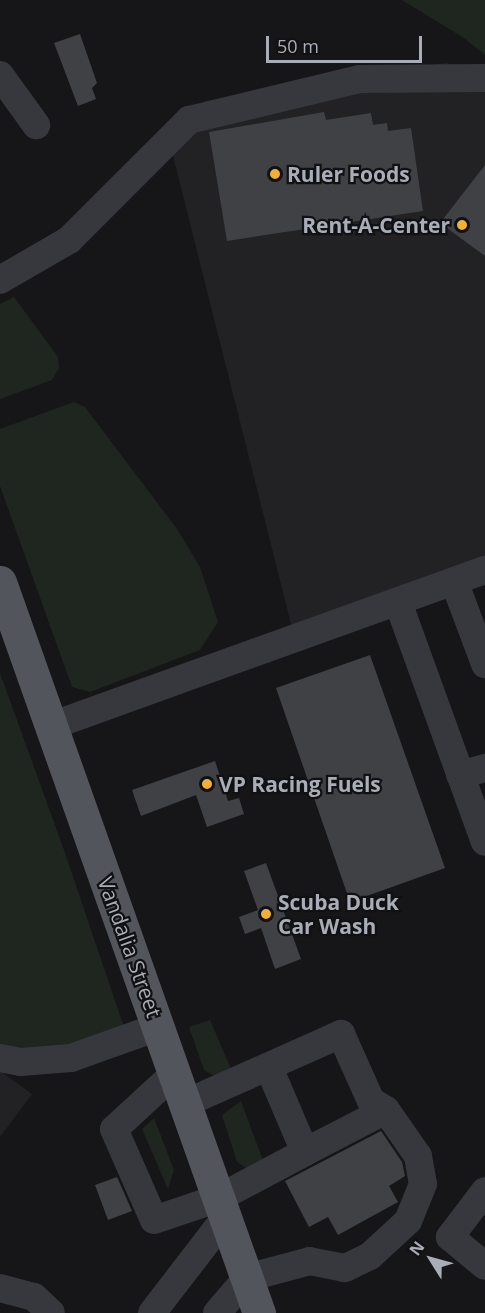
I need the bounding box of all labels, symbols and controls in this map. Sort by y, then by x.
scale bar [269,24,425,62]
text: 50 m [277,34,319,58]
place label: Ruler Foods [287,161,410,187]
marker: Ruler Foods [268,167,282,181]
place label: Rent-A-Center [302,212,450,238]
marker: Rent-A-Center [455,218,469,232]
place label: VP Racing Fuels [219,771,381,797]
marker: VP Racing Fuels [200,777,214,791]
street label: Vandalia Street [93,873,167,1021]
place label: Scuba Duck Car Wash [278,889,399,939]
marker: Scuba Duck Car Wash [259,907,273,921]
north arrow [401,1229,461,1289]
text: N [404,1236,429,1260]

